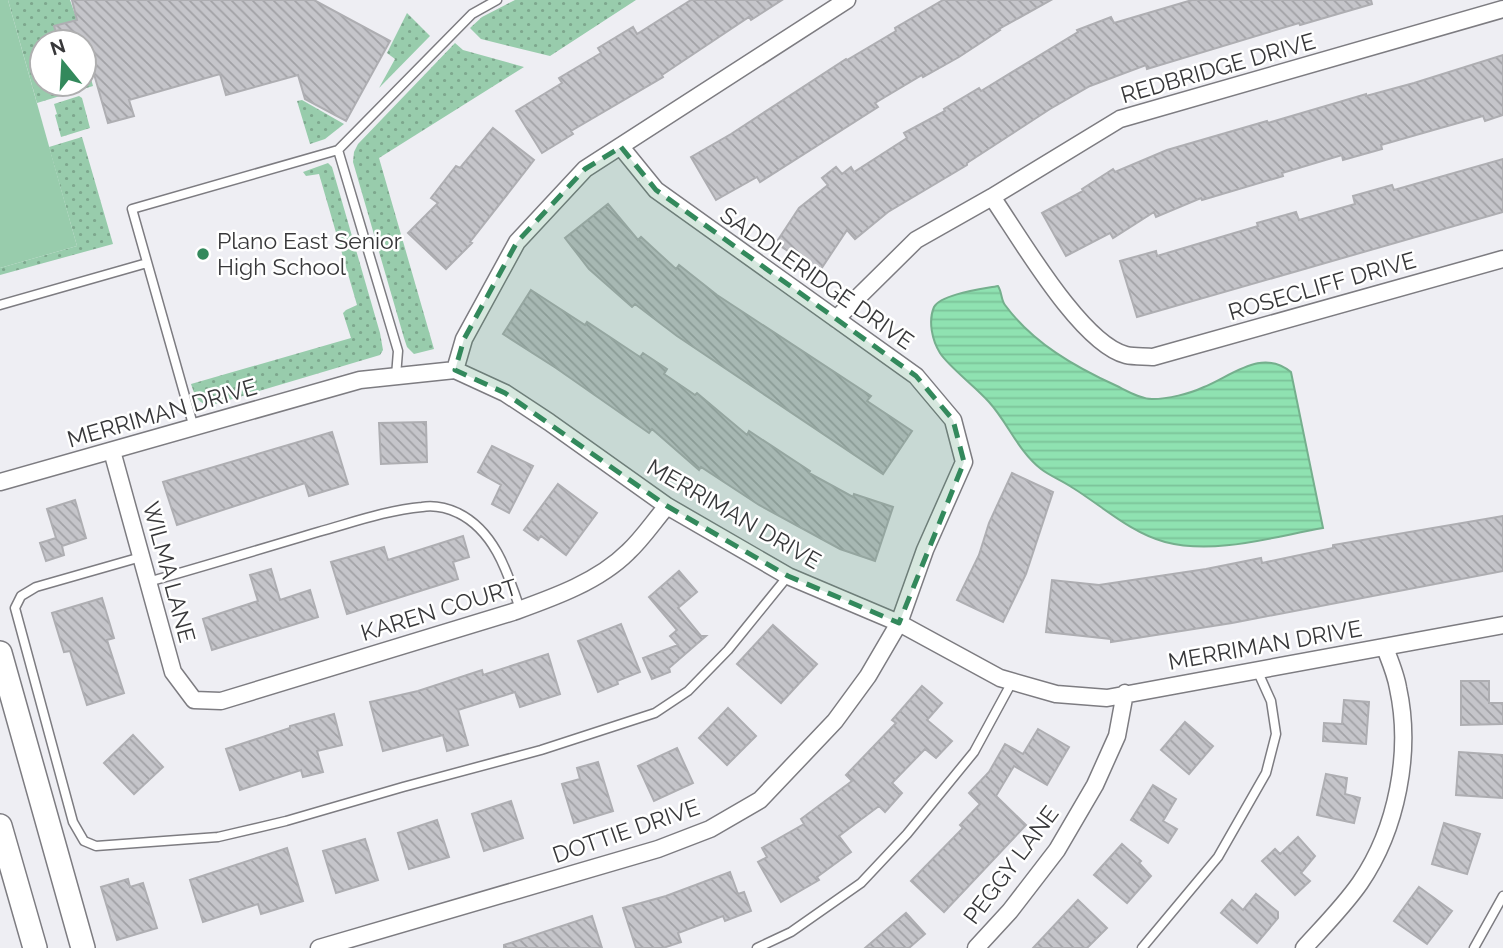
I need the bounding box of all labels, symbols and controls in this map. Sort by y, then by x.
street label: REDBRIDGE DRIVE [1117,27,1318,108]
north arrow [28,28,98,98]
text: N [47,34,68,60]
street label: SADDLERIDGE DRIVE [715,201,919,355]
place label: Plano East Senior High School [217,227,402,280]
marker: Plano East Senior High School [195,246,211,262]
street label: ROSECLIFF DRIVE [1225,246,1419,325]
street label: MERRIMAN DRIVE [64,373,260,453]
street label: MERRIMAN DRIVE [643,453,826,574]
street label: WILMA LANE [138,498,201,645]
street label: KAREN COURT [357,573,520,646]
street label: MERRIMAN DRIVE [1166,614,1364,675]
street label: DOTTIE DRIVE [549,793,703,868]
street label: PEGGY LANE [957,800,1064,929]

